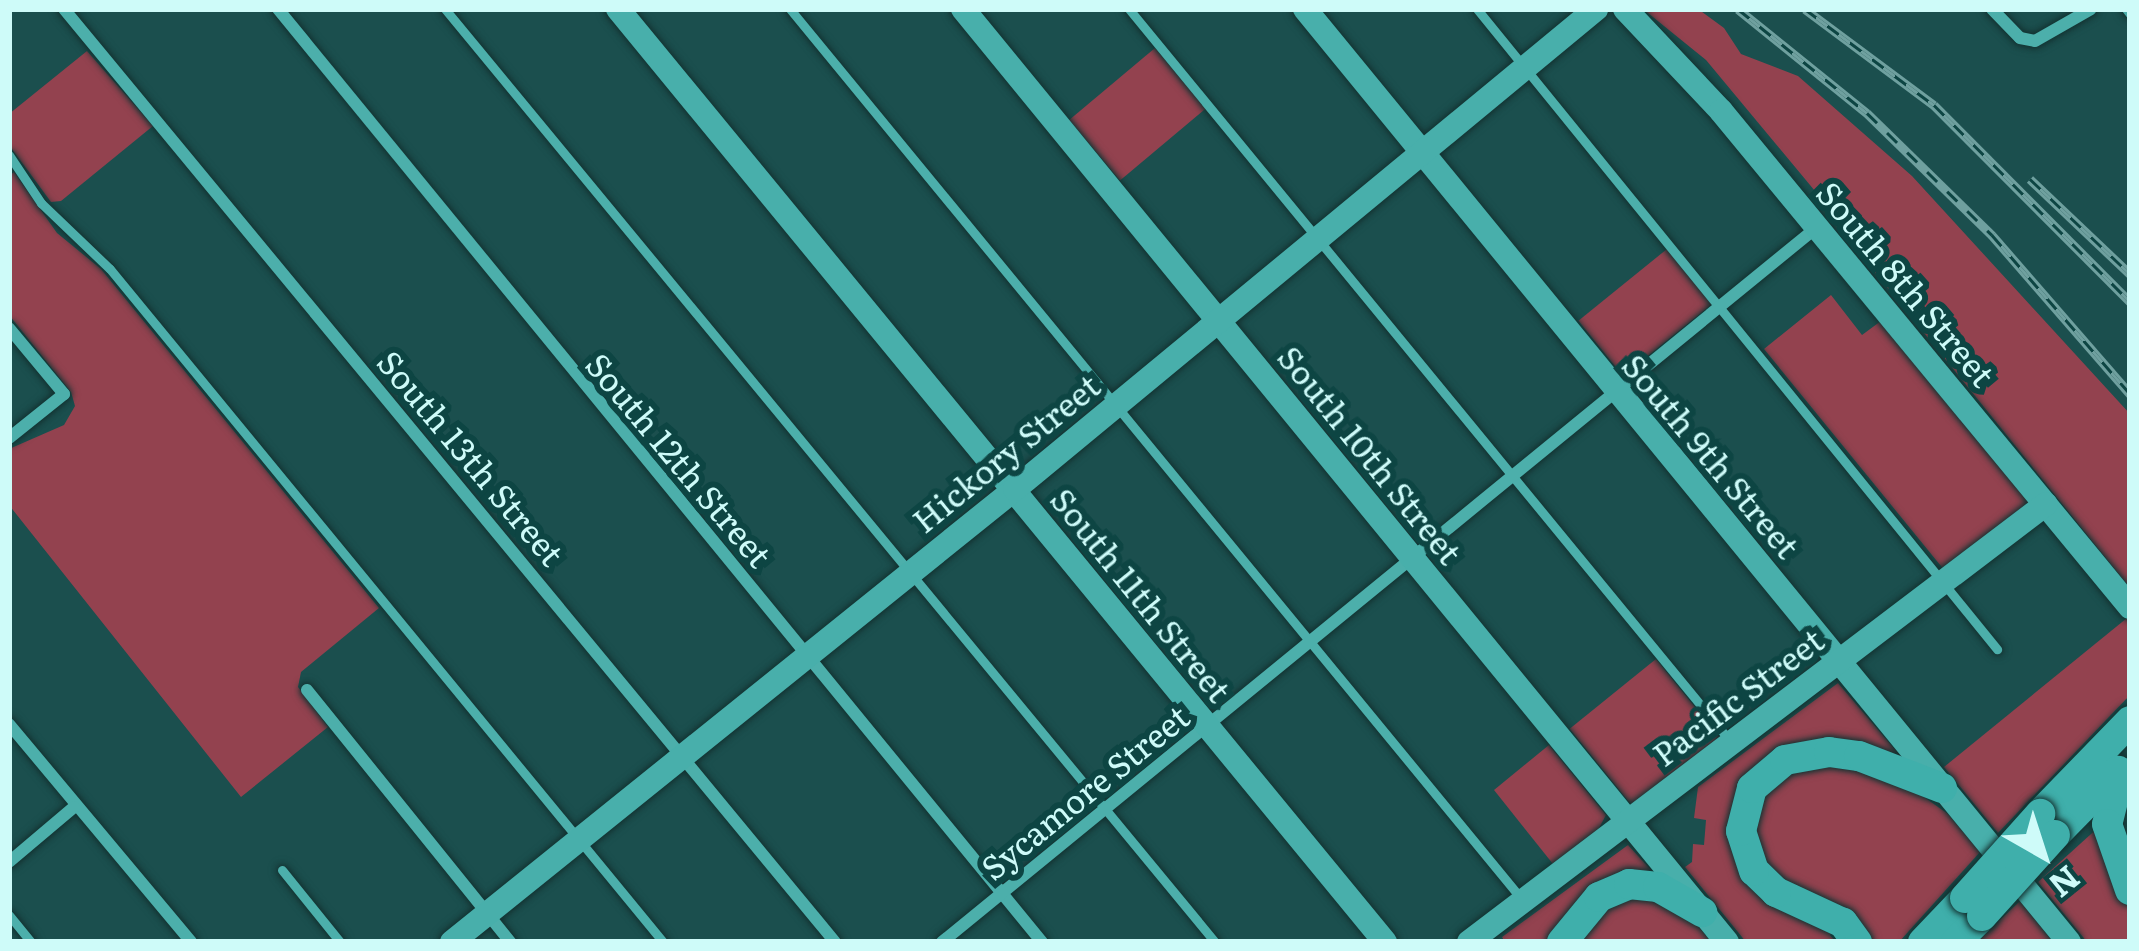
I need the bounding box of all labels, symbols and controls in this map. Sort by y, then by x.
street label: South 8th Street [1810,173,2004,393]
street label: South 10th Street [1271,337,1471,571]
street label: South 13th Street [371,342,573,572]
street label: South 12th Street [579,344,781,574]
street label: South 9th Street [1615,345,1809,565]
street label: Hickory Street [903,364,1107,540]
street label: South 11th Street [1044,479,1240,709]
street label: Pacific Street [1644,619,1830,773]
street label: Sycamore Street [972,695,1196,887]
north arrow [1983,795,2103,915]
text: N [2040,856,2092,911]

